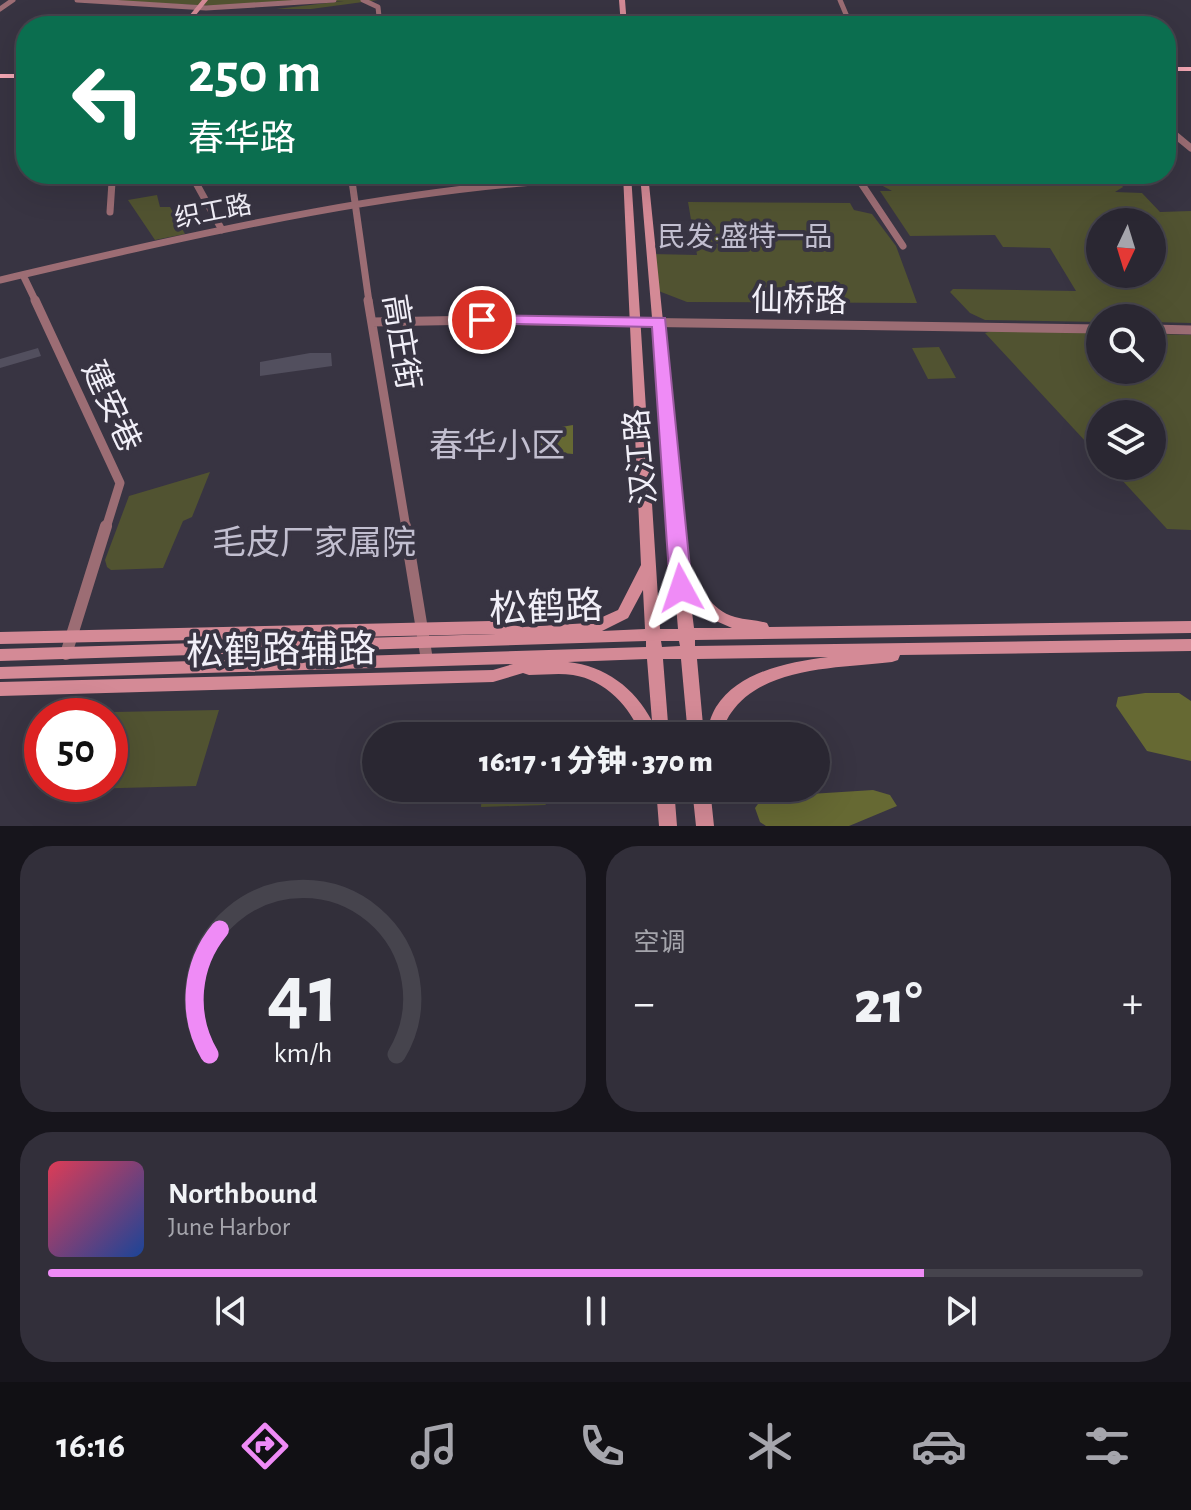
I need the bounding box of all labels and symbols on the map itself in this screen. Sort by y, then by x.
street label: 织工路 [172,191,254,232]
north arrow [1086,208,1166,288]
district label: 民发·盛特一品 [658,222,832,252]
street label: 仙桥路 [751,282,847,318]
pin [448,286,516,354]
street label: 高庄街 [378,292,425,392]
street label: 建安巷 [76,356,147,457]
street label: 汉江路 [619,408,661,506]
district label: 春华小区 [429,428,565,464]
district label: 毛皮厂家属院 [212,525,416,561]
position arrow [639,546,723,630]
street label: 松鹤路 [488,585,604,630]
street label: 松鹤路辅路 [186,628,376,673]
speed limit sign: 50 [24,698,128,802]

